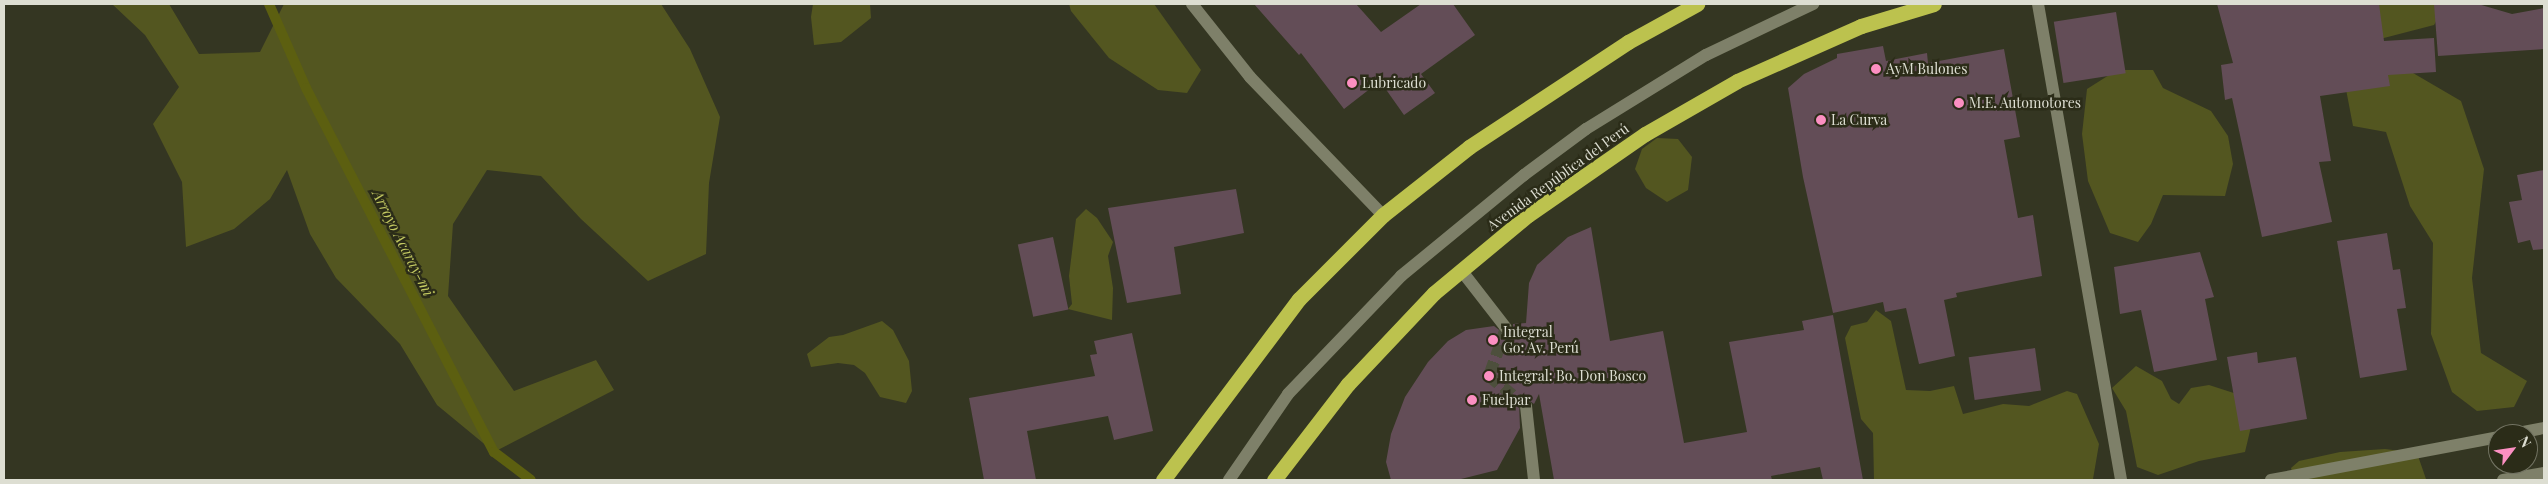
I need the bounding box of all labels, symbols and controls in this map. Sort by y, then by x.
place label: AyM Bulones [1886,61,1967,77]
marker: AyM Bulones [1870,63,1882,75]
place label: Lubricado [1362,75,1426,91]
marker: Lubricado [1346,77,1358,89]
place label: M.E. Automotores [1969,95,2081,111]
marker: M.E. Automotores [1953,97,1965,109]
place label: La Curva [1831,112,1887,128]
marker: La Curva [1815,114,1827,126]
street label: Avenida República del Perú [1484,120,1632,234]
water label: Arroyo Acaray-mi [368,187,438,299]
place label: Integral Go: Av. Perú [1503,324,1579,357]
marker: Integral Go: Av. Perú [1487,334,1499,346]
place label: Integral: Bo. Don Bosco [1499,368,1646,384]
marker: Integral: Bo. Don Bosco [1483,370,1495,382]
place label: Fuelpar [1482,392,1531,408]
marker: Fuelpar [1466,394,1478,406]
north arrow [2488,424,2538,474]
text: N [2515,432,2536,451]

